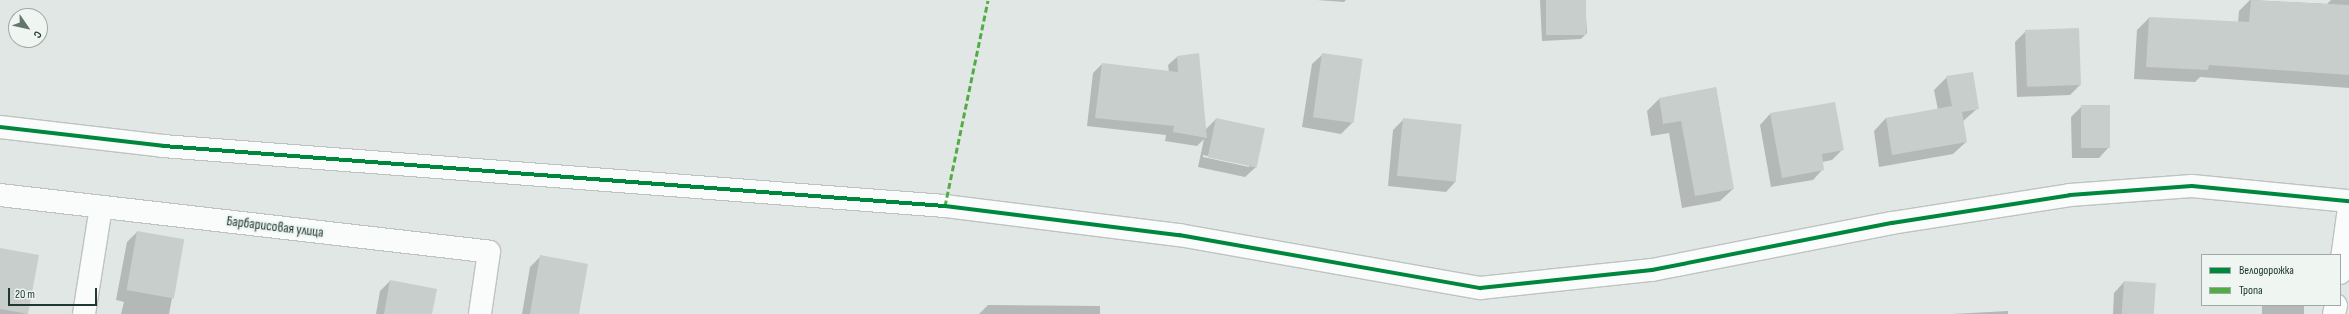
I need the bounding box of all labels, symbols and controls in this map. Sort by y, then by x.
north arrow [8,8,48,48]
text: С [31,28,45,40]
street label: Барбарисовая улица [226,213,324,241]
legend [2201,254,2341,306]
text: Велодорожка [2239,263,2294,278]
scale bar [10,280,99,306]
text: Тропа [2239,283,2263,298]
text: 20 m [15,287,35,302]

